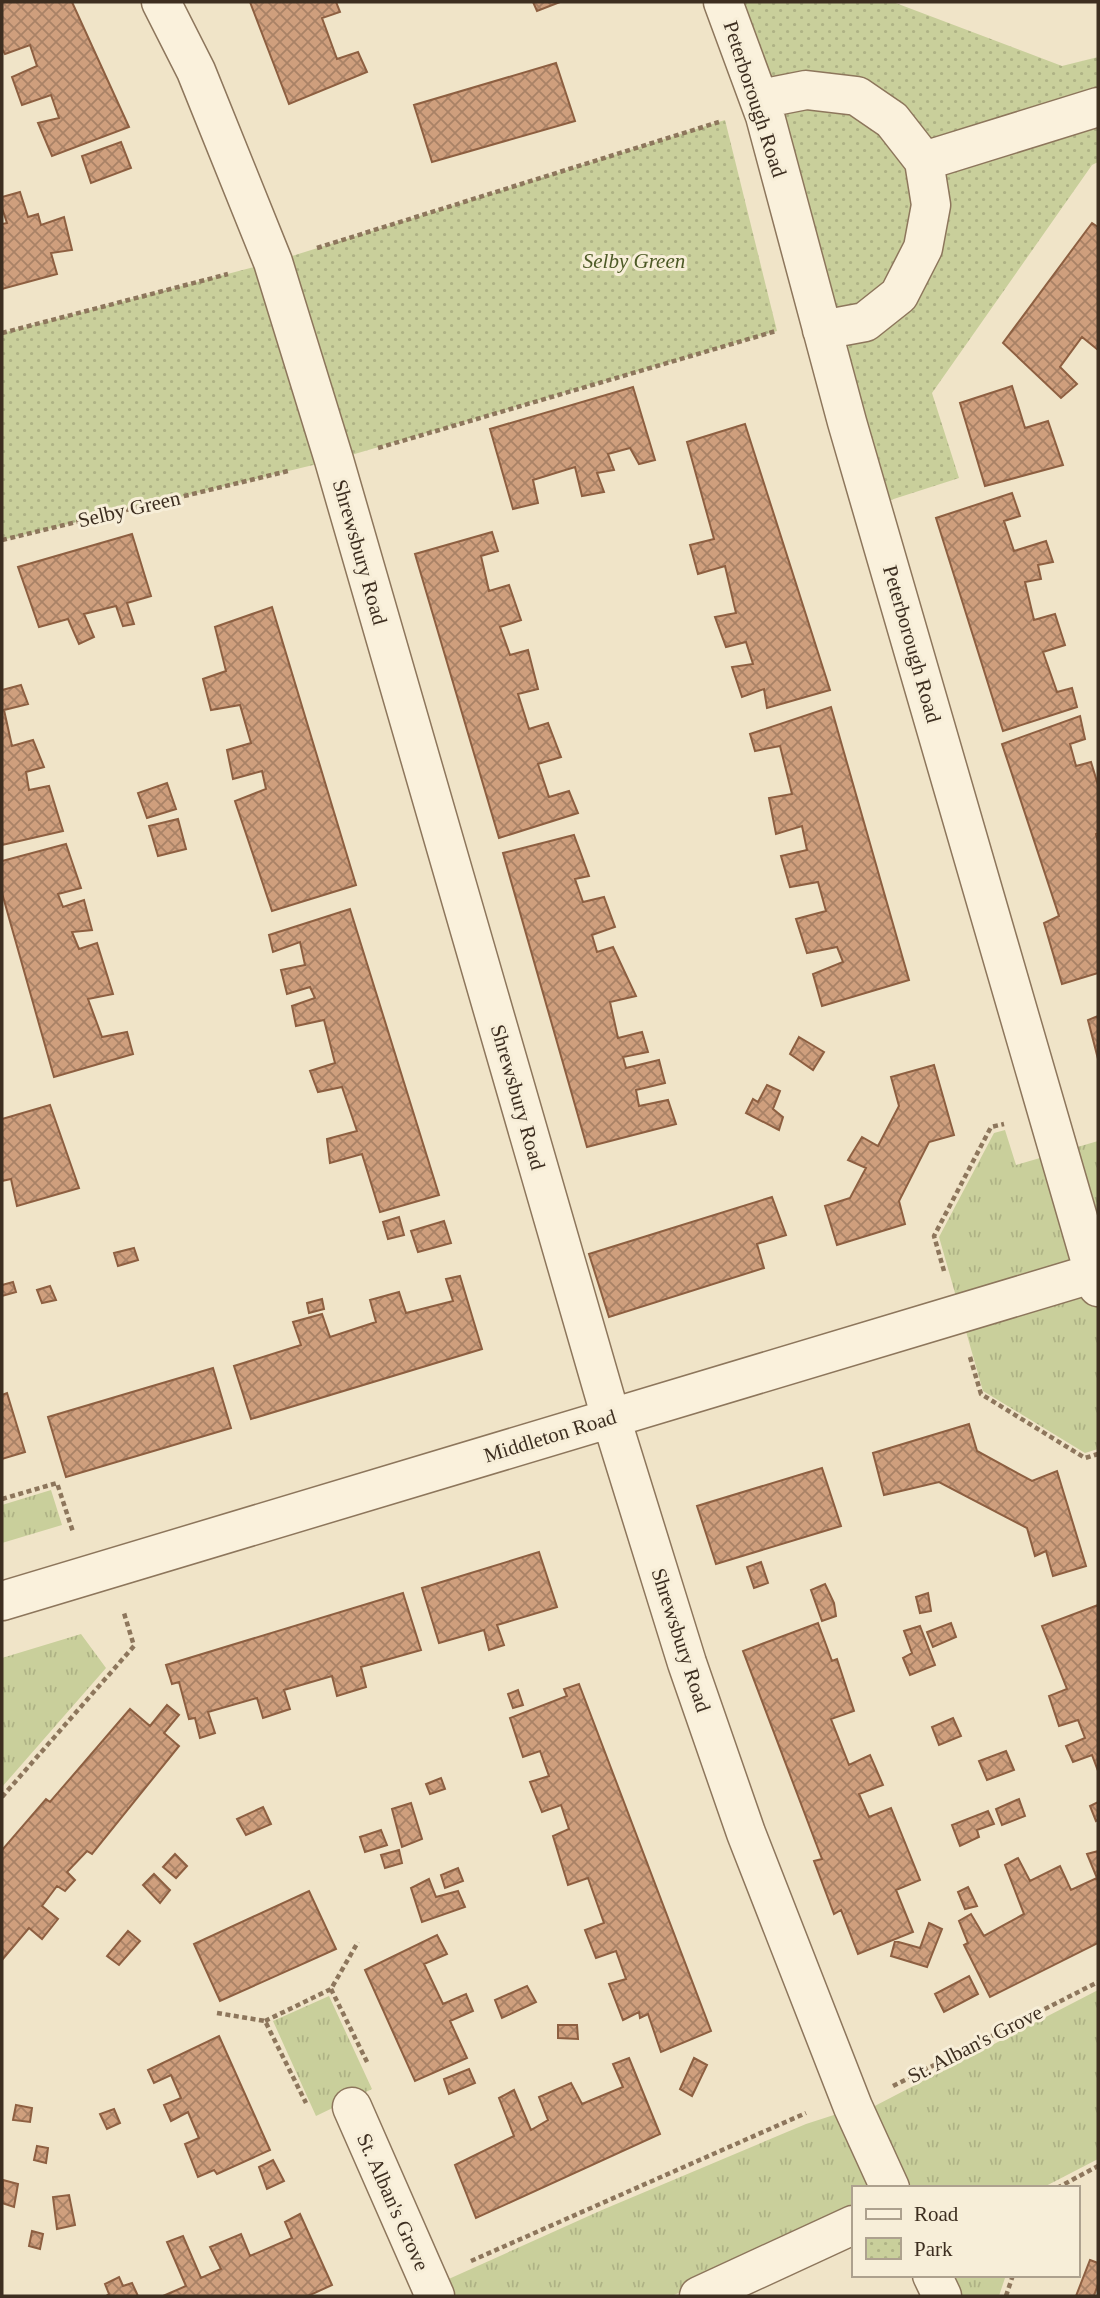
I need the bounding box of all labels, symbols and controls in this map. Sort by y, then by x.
street label: Peterborough Road [718,18,792,181]
park label: Selby Green [583,249,685,273]
street label: Shrewsbury Road [328,477,392,628]
street label: Selby Green [75,485,183,532]
street label: Peterborough Road [878,562,946,726]
street label: Shrewsbury Road [486,1022,550,1173]
street label: Middleton Road [481,1404,620,1468]
street label: Shrewsbury Road [646,1565,716,1715]
street label: St. Alban's Grove [904,2000,1046,2088]
street label: St. Alban's Grove [352,2130,434,2274]
legend [852,2186,1079,2277]
text: Road [914,2202,959,2226]
text: Park [914,2237,953,2261]

